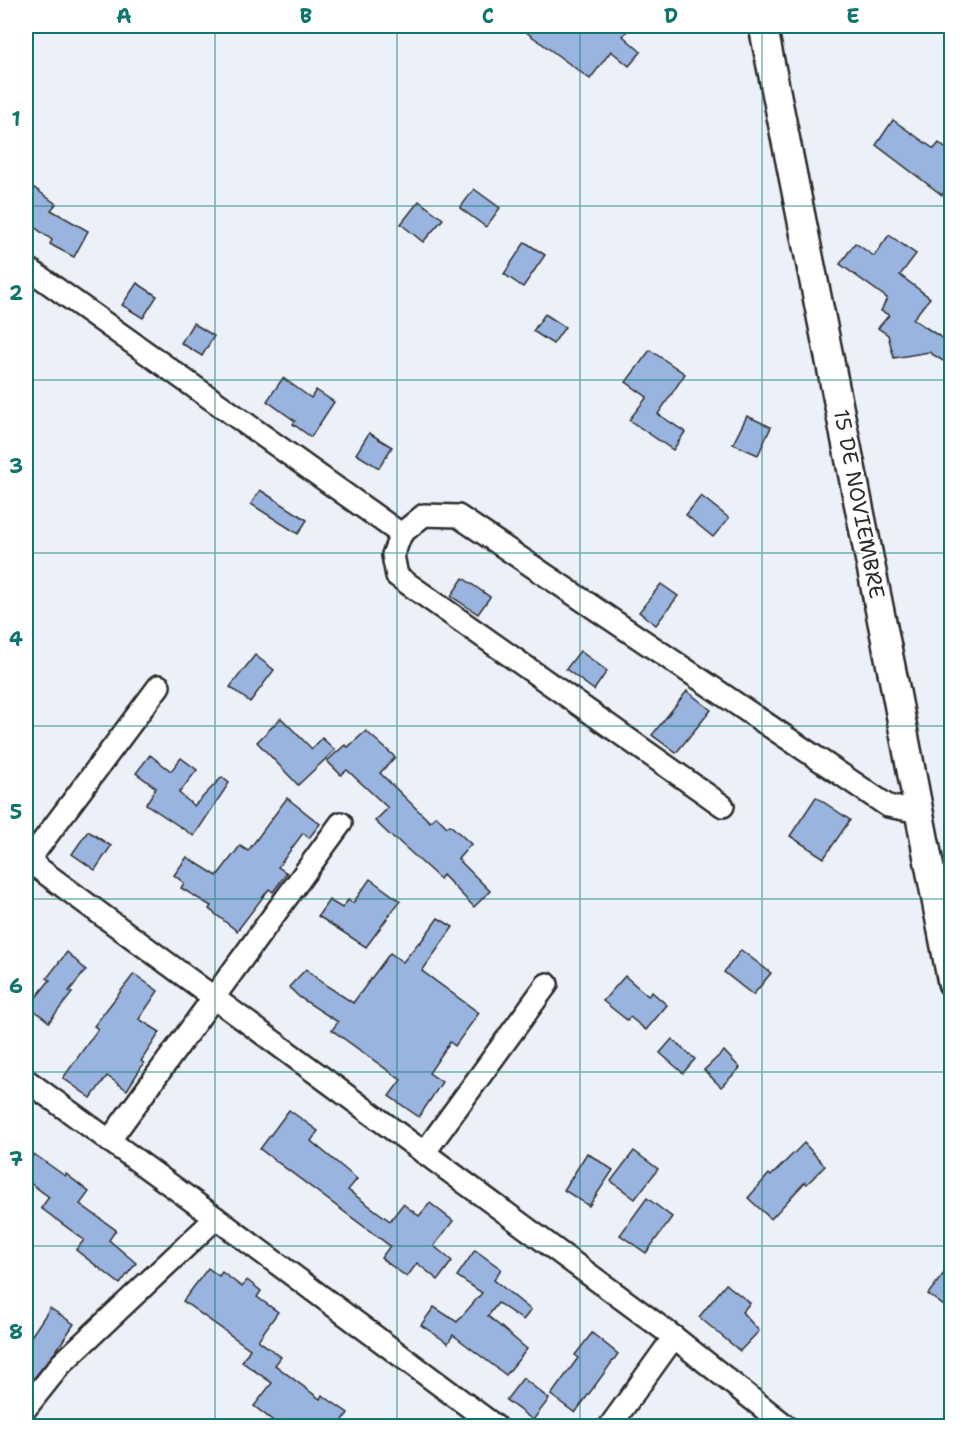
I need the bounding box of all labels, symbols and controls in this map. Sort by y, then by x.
text: A [116,3,132,29]
text: B [300,3,312,29]
text: C [482,3,494,29]
text: D [664,3,678,29]
text: E [846,3,860,29]
text: 1 [11,106,21,132]
text: 2 [9,280,23,306]
street label: 15 DE NOVIEMBRE [827,407,891,601]
text: 3 [9,453,23,479]
text: 4 [9,626,23,652]
text: 5 [10,799,22,825]
text: 6 [9,973,23,999]
text: 7 [9,1146,23,1172]
text: 8 [9,1319,23,1345]

